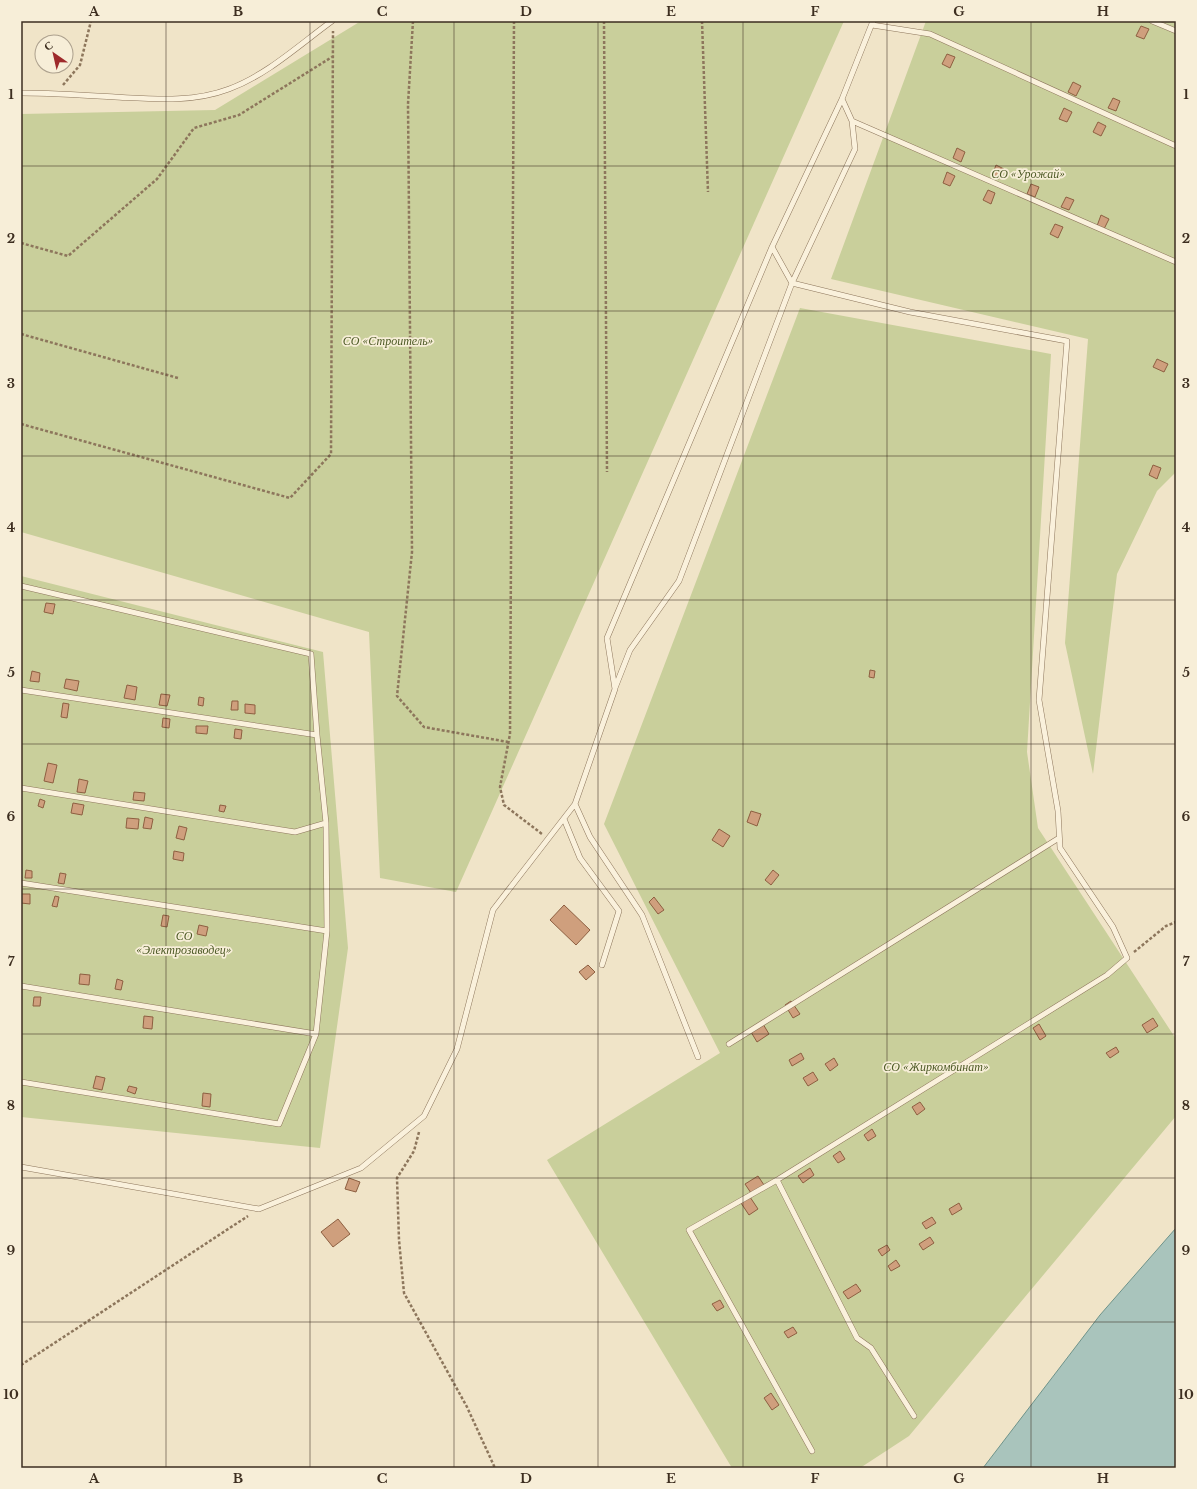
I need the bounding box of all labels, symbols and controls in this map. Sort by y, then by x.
text: A [88,3,100,20]
text: B [233,3,243,20]
text: C [377,3,388,20]
text: D [520,3,532,20]
text: E [666,3,676,20]
text: F [811,3,820,20]
text: G [953,3,965,20]
text: H [1097,3,1109,20]
north arrow [34,34,74,74]
text: С [41,38,56,54]
text: 1 [8,86,14,103]
text: 1 [1183,86,1189,103]
park label: СО «Урожай» [991,166,1065,181]
text: 2 [7,230,15,247]
text: 2 [1182,230,1190,247]
park label: СО «Строитель» [343,333,434,348]
text: 3 [7,375,15,392]
text: 3 [1182,375,1190,392]
text: 4 [7,519,16,536]
text: 4 [1182,519,1191,536]
text: 5 [7,664,15,681]
text: 5 [1182,664,1190,681]
text: 6 [7,808,16,825]
text: 6 [1182,808,1191,825]
park label: СО «Электрозаводец» [136,928,232,957]
text: 7 [8,953,15,970]
text: 7 [1183,953,1190,970]
park label: СО «Жиркомбинат» [883,1059,989,1074]
text: 8 [7,1097,15,1114]
text: 8 [1182,1097,1190,1114]
text: 9 [7,1242,16,1259]
text: 9 [1182,1242,1191,1259]
text: 10 [3,1386,19,1403]
text: 10 [1178,1386,1194,1403]
text: A [88,1470,100,1487]
text: B [233,1470,243,1487]
text: C [377,1470,388,1487]
text: D [520,1470,532,1487]
text: E [666,1470,676,1487]
text: F [811,1470,820,1487]
text: G [953,1470,965,1487]
text: H [1097,1470,1109,1487]

